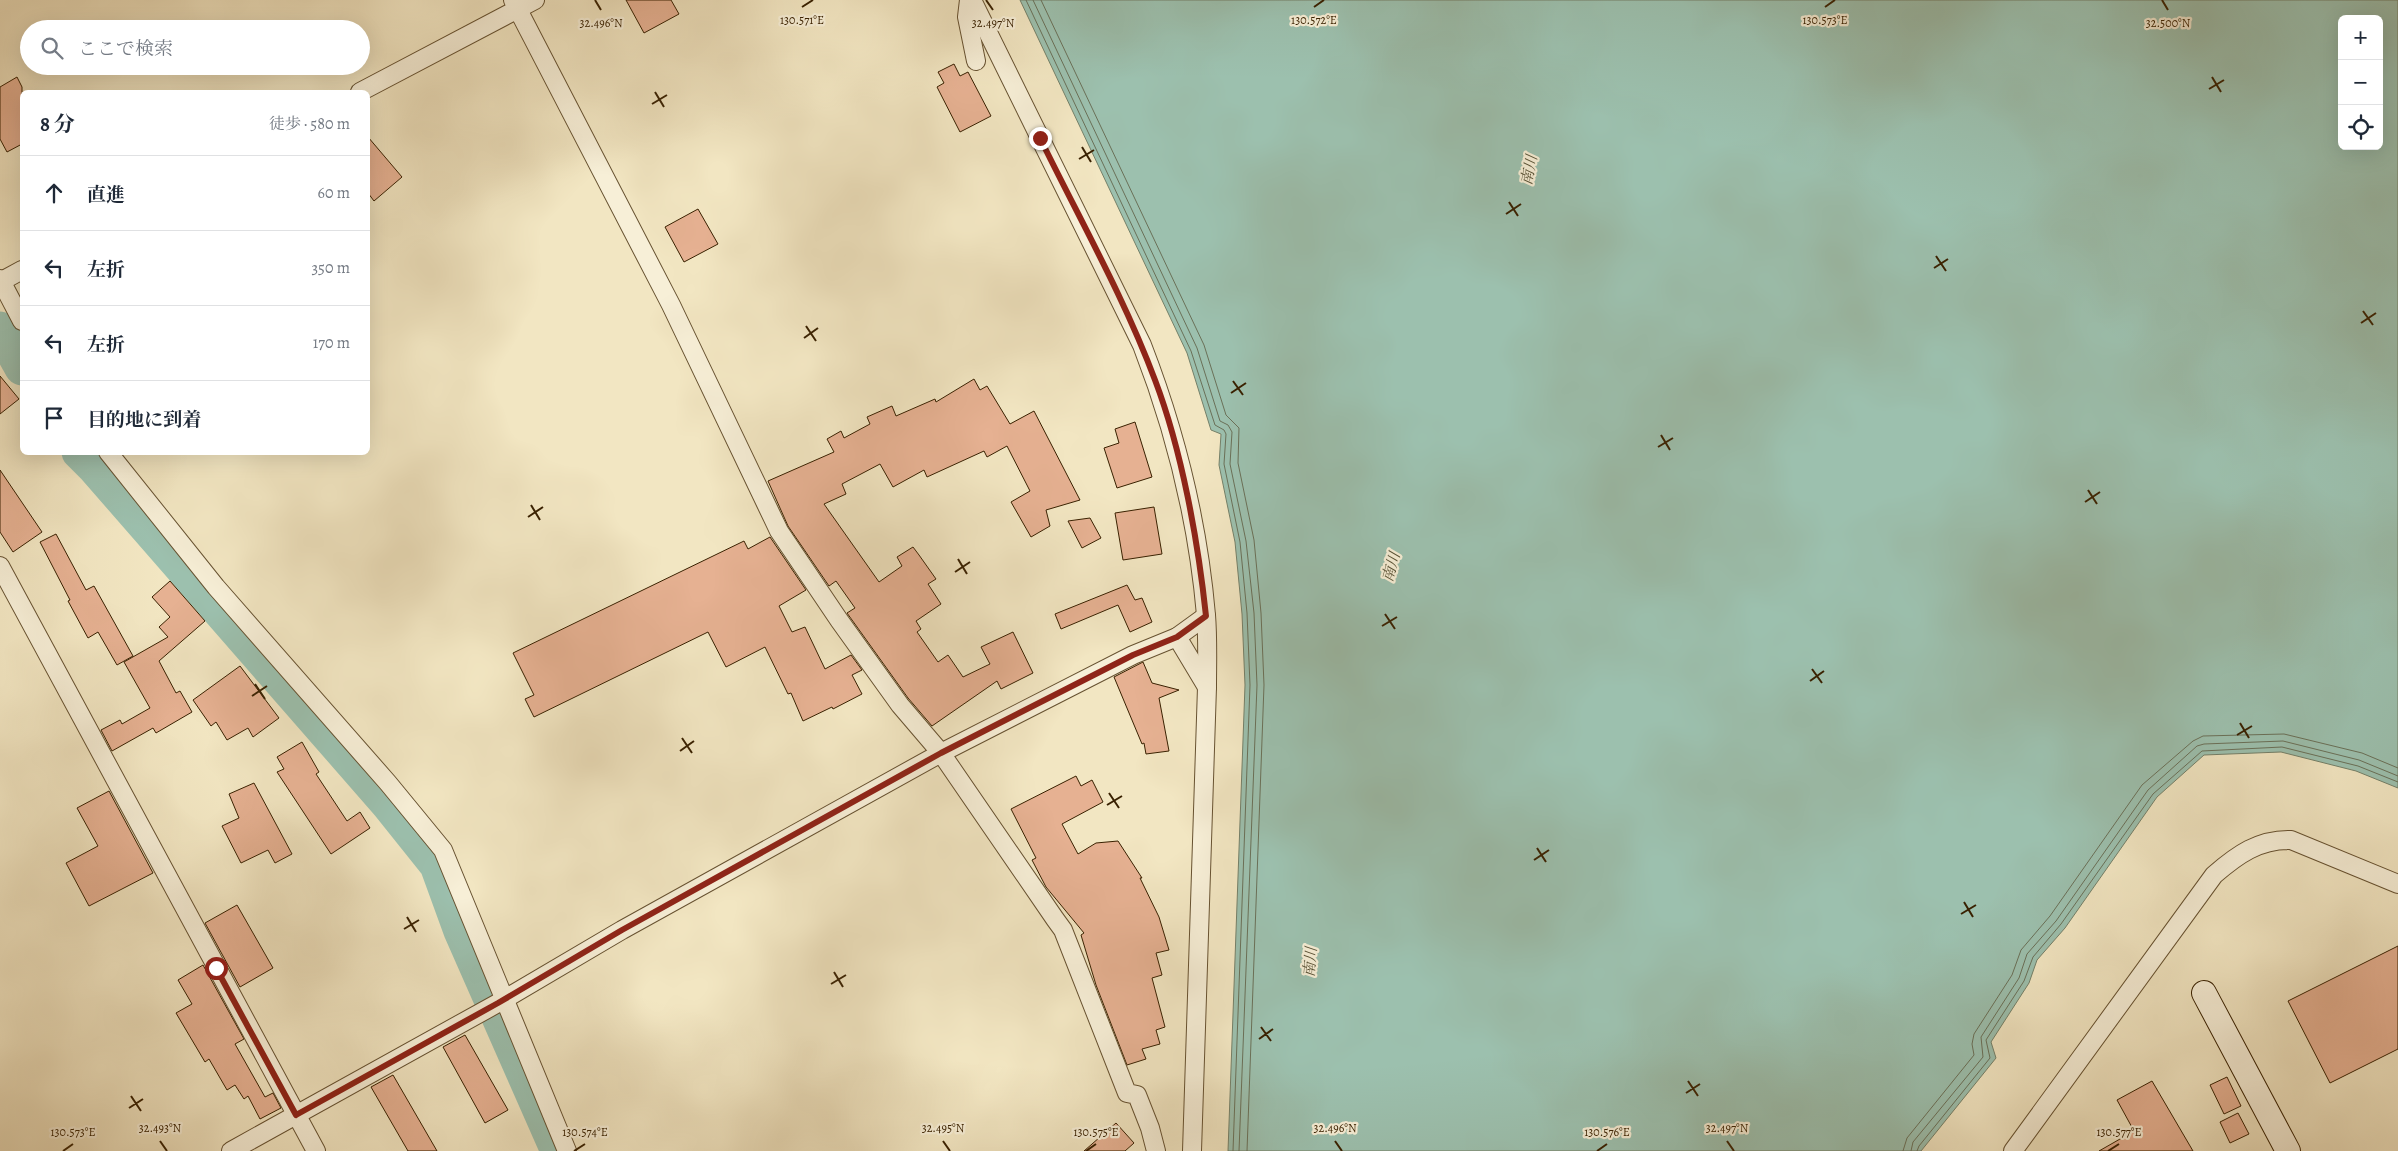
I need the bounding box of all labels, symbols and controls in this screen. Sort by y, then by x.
text: 130.571°E [780,12,824,28]
text: 130.572°E [1291,12,1337,28]
text: 130.573°E [1802,12,1848,28]
text: 32.496°N [579,15,623,31]
text: 32.497°N [972,15,1015,31]
text: 32.500°N [2146,15,2191,31]
map controls [2338,15,2383,150]
button: + [2338,15,2383,60]
search box [20,20,370,75]
icon: search [38,34,66,62]
text: ここで検索 [78,36,173,62]
button: − [2338,60,2383,105]
button: locate [2338,105,2383,150]
text: 8 分 [40,110,75,138]
text: 徒歩 · 580 m [269,113,350,135]
route end [1029,127,1052,150]
water label: 南川 [1516,151,1542,187]
icon: ahead [40,179,68,207]
text: 直進 [87,182,125,208]
text: 60 m [318,182,350,204]
icon: left [40,254,68,282]
text: 左折 [87,257,125,283]
text: 350 m [311,257,350,279]
icon: left [40,329,68,357]
text: 左折 [87,332,125,358]
text: 170 m [313,332,350,354]
icon: arrive [40,404,68,432]
text: 目的地に到着 [87,407,201,433]
water label: 南川 [1377,548,1405,584]
water label: 南川 [1299,944,1321,978]
route start [205,957,228,980]
text: 32.493°N [139,1120,182,1136]
text: 32.495°N [922,1120,965,1136]
text: 32.496°N [1313,1120,1357,1136]
text: 32.497°N [1706,1120,1749,1136]
text: 130.573°E [50,1124,96,1140]
text: 130.574°E [562,1124,608,1140]
text: 130.575°E [1073,1124,1119,1140]
text: 130.576°E [1584,1124,1630,1140]
text: 130.577°E [2096,1124,2142,1140]

